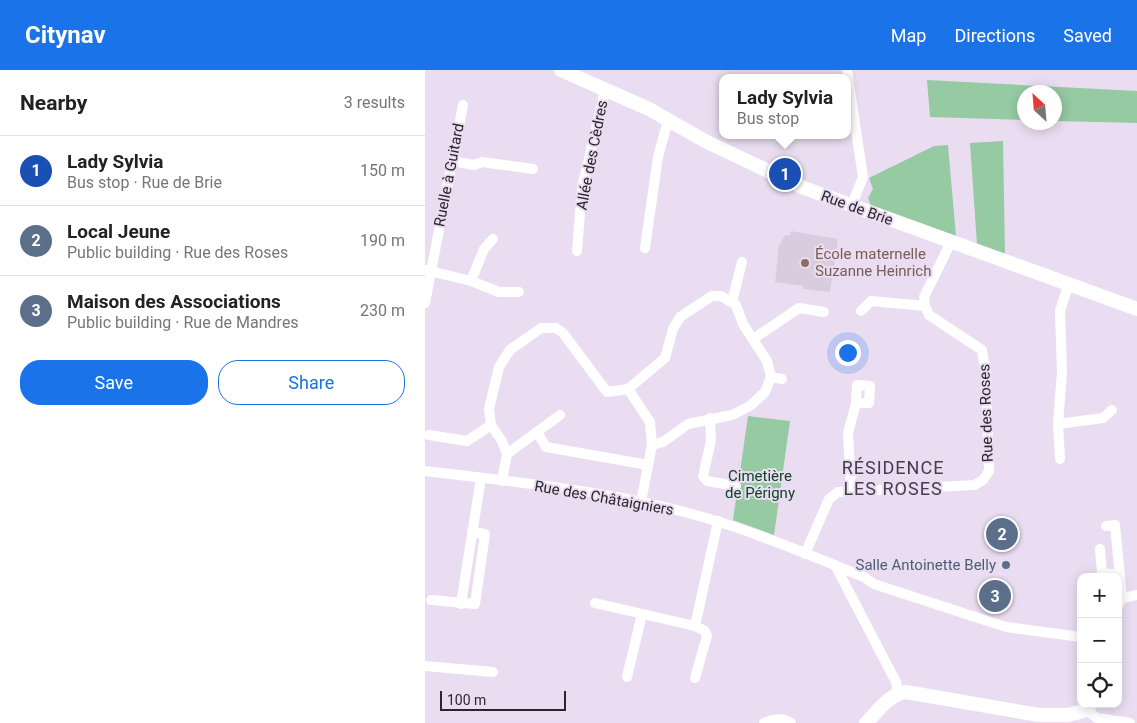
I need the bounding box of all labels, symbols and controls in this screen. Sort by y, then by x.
text: Citynav [25,21,106,49]
text: Map [891,25,926,46]
text: Directions [954,25,1035,46]
text: Saved [1063,25,1112,46]
popup [719,74,851,139]
north arrow [1017,85,1062,130]
text: Lady Sylvia [737,86,833,109]
text: Nearby [20,91,87,115]
text: 3 results [344,93,405,112]
street label: Allée des Cèdres [573,99,611,211]
text: Bus stop [737,109,799,128]
street label: Ruelle à Guitard [430,122,468,228]
text: Lady Sylvia [67,150,164,173]
pin: 1 [769,155,801,193]
text: 1 [31,161,41,180]
text: 150 m [360,161,405,180]
text: Bus stop · Rue de Brie [67,173,222,192]
street label: Rue de Brie [819,187,896,229]
text: Local Jeune [67,220,170,243]
text: 2 [31,231,41,250]
text: 190 m [360,231,405,250]
text: Public building · Rue des Roses [67,243,288,262]
place label: École maternelle Suzanne Heinrich [815,245,931,280]
marker: École maternelle Suzanne Heinrich [799,257,811,269]
text: Maison des Associations [67,290,281,313]
text: 3 [31,301,41,320]
text: 230 m [360,301,405,320]
text: Public building · Rue de Mandres [67,313,299,332]
your location [835,340,861,366]
button: Save [20,360,208,405]
button: Share [218,360,405,405]
street label: Rue des Roses [975,364,997,462]
district label: RÉSIDENCE LES ROSES [842,457,944,499]
park label: Cimetière de Périgny [725,467,795,502]
street label: Rue des Châtaigniers [533,477,675,519]
pin: 2 [986,515,1018,553]
place label: Salle Antoinette Belly [856,556,996,574]
marker: Salle Antoinette Belly [1000,559,1012,571]
map controls [1077,573,1122,708]
button: + [1077,573,1122,618]
pin: 3 [979,577,1011,615]
button: − [1077,618,1122,663]
button: locate [1077,663,1122,708]
scale bar [440,688,566,711]
text: 100 m [447,692,486,708]

